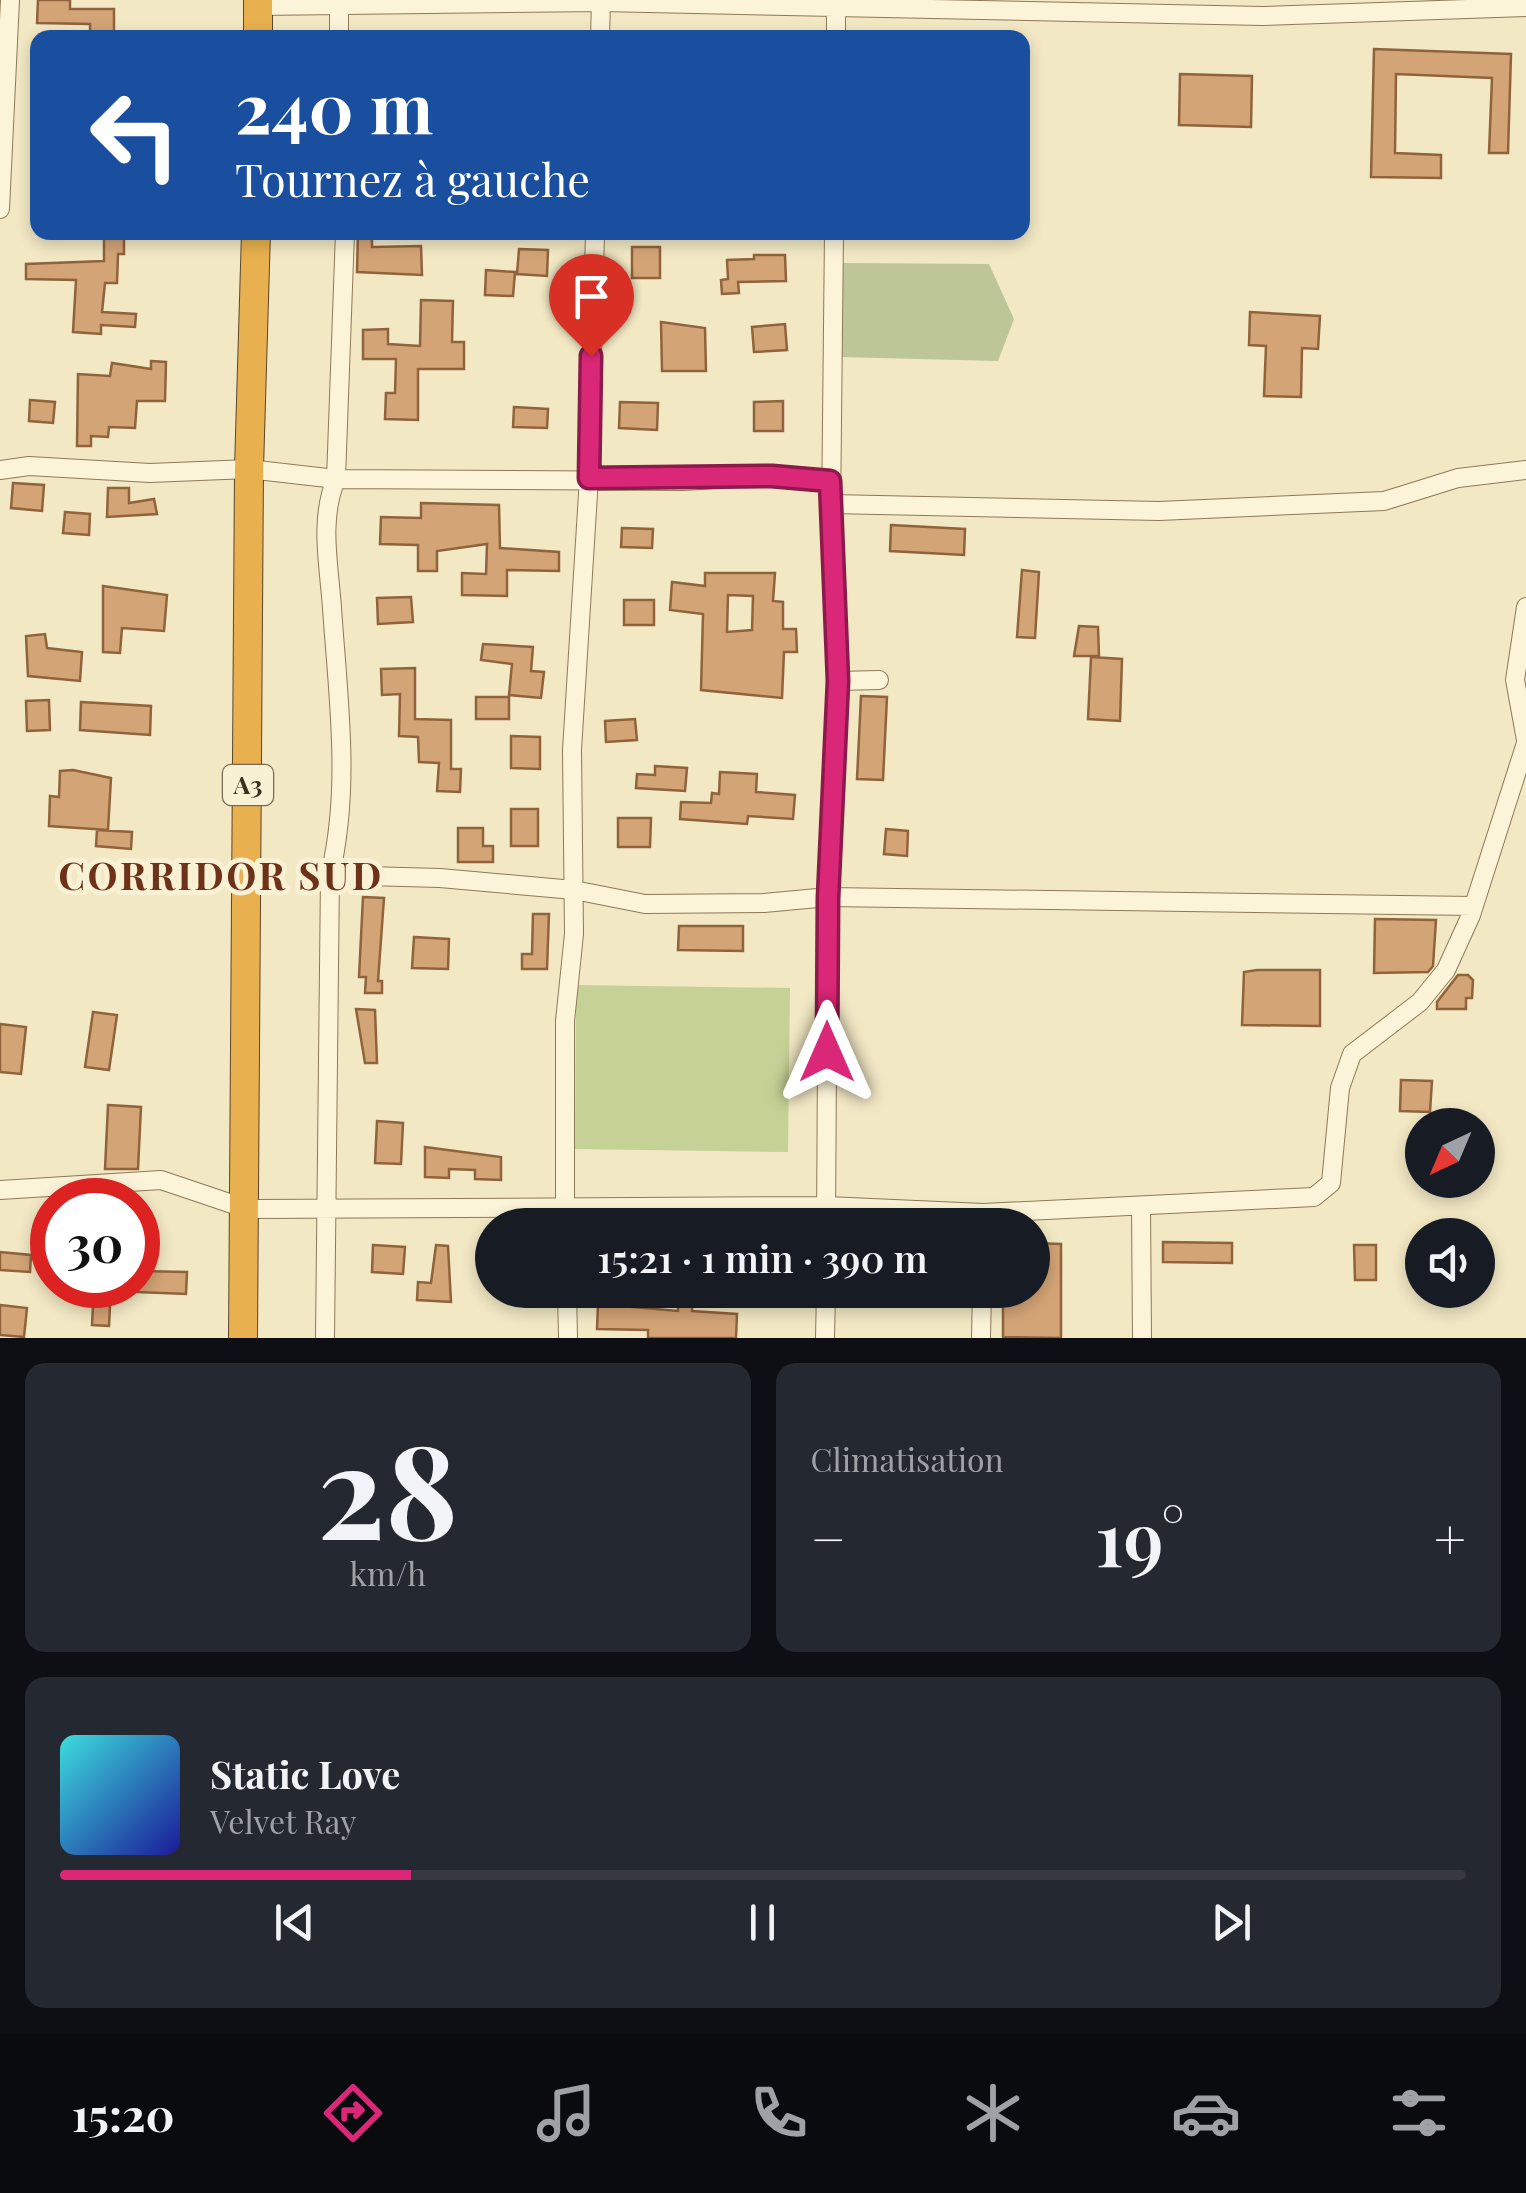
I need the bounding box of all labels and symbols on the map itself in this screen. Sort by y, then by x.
pin [549,254,634,357]
road number: A3 [223,765,273,805]
district label: CORRIDOR SUD [58,849,384,900]
position arrow [775,1000,879,1104]
north arrow [1405,1108,1495,1198]
speed limit sign: 30 [30,1178,160,1308]

